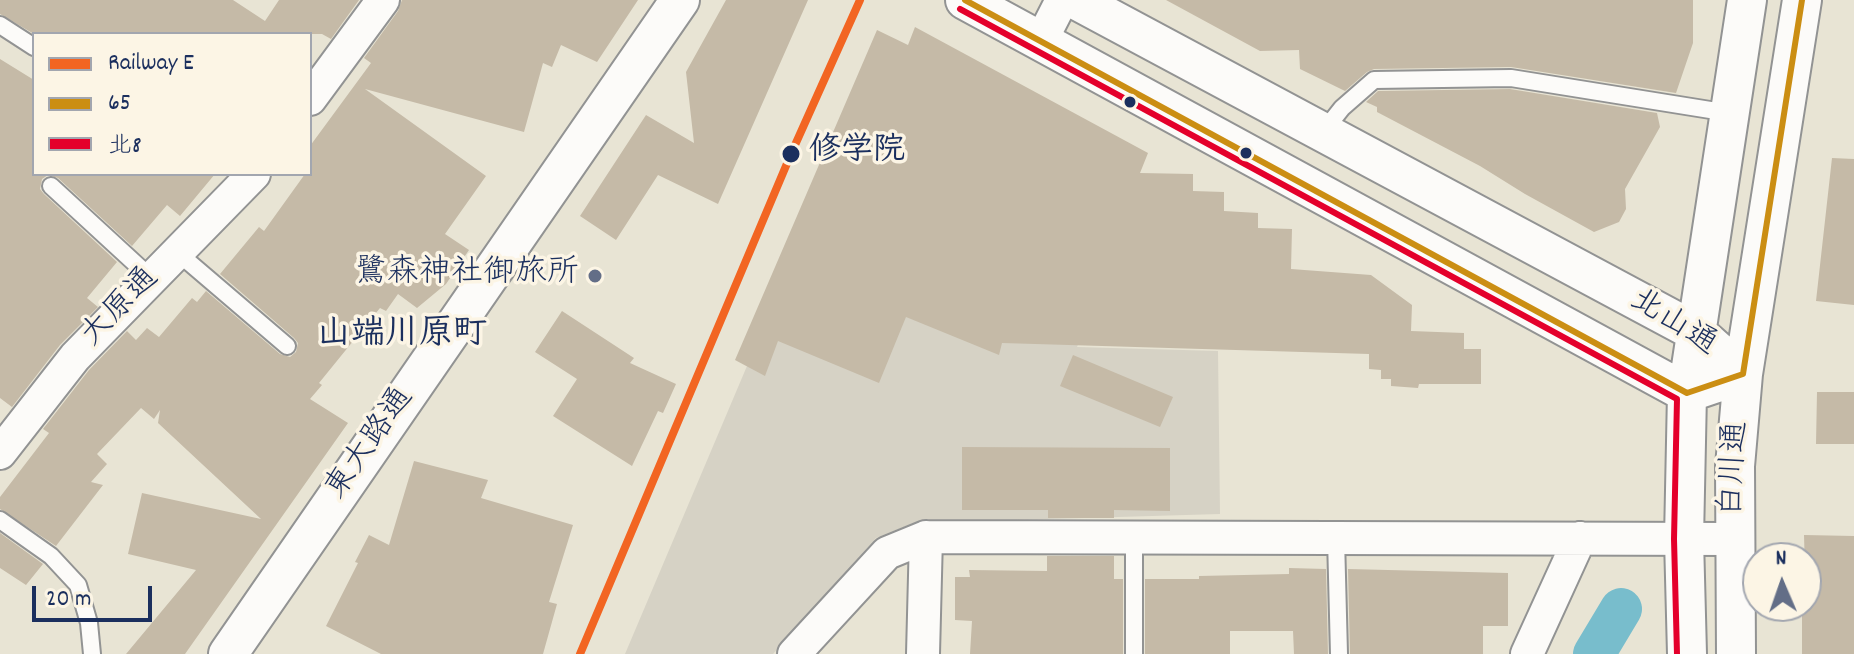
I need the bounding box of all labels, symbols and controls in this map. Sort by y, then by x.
legend [32,32,312,176]
text: Railway E [108,47,194,81]
text: 65 [108,87,131,121]
unlabelled marker [1122,94,1138,110]
text: 北8 [108,130,142,164]
place label: 修学院 [809,135,905,173]
marker: 修学院 [780,143,802,165]
unlabelled marker [1238,145,1254,161]
place label: 鷺森神社御旅所 [355,257,579,295]
street label: 大原通 [75,261,169,357]
marker: 鷺森神社御旅所 [586,267,604,285]
street label: 北山通 [1621,283,1723,367]
district label: 山端川原町 [317,317,487,357]
street label: 東大路通 [320,382,424,508]
street label: 白川通 [1715,420,1759,518]
north arrow [1742,542,1822,622]
text: N [1775,544,1787,575]
scale bar [36,570,156,620]
text: 20 m [46,583,92,617]

